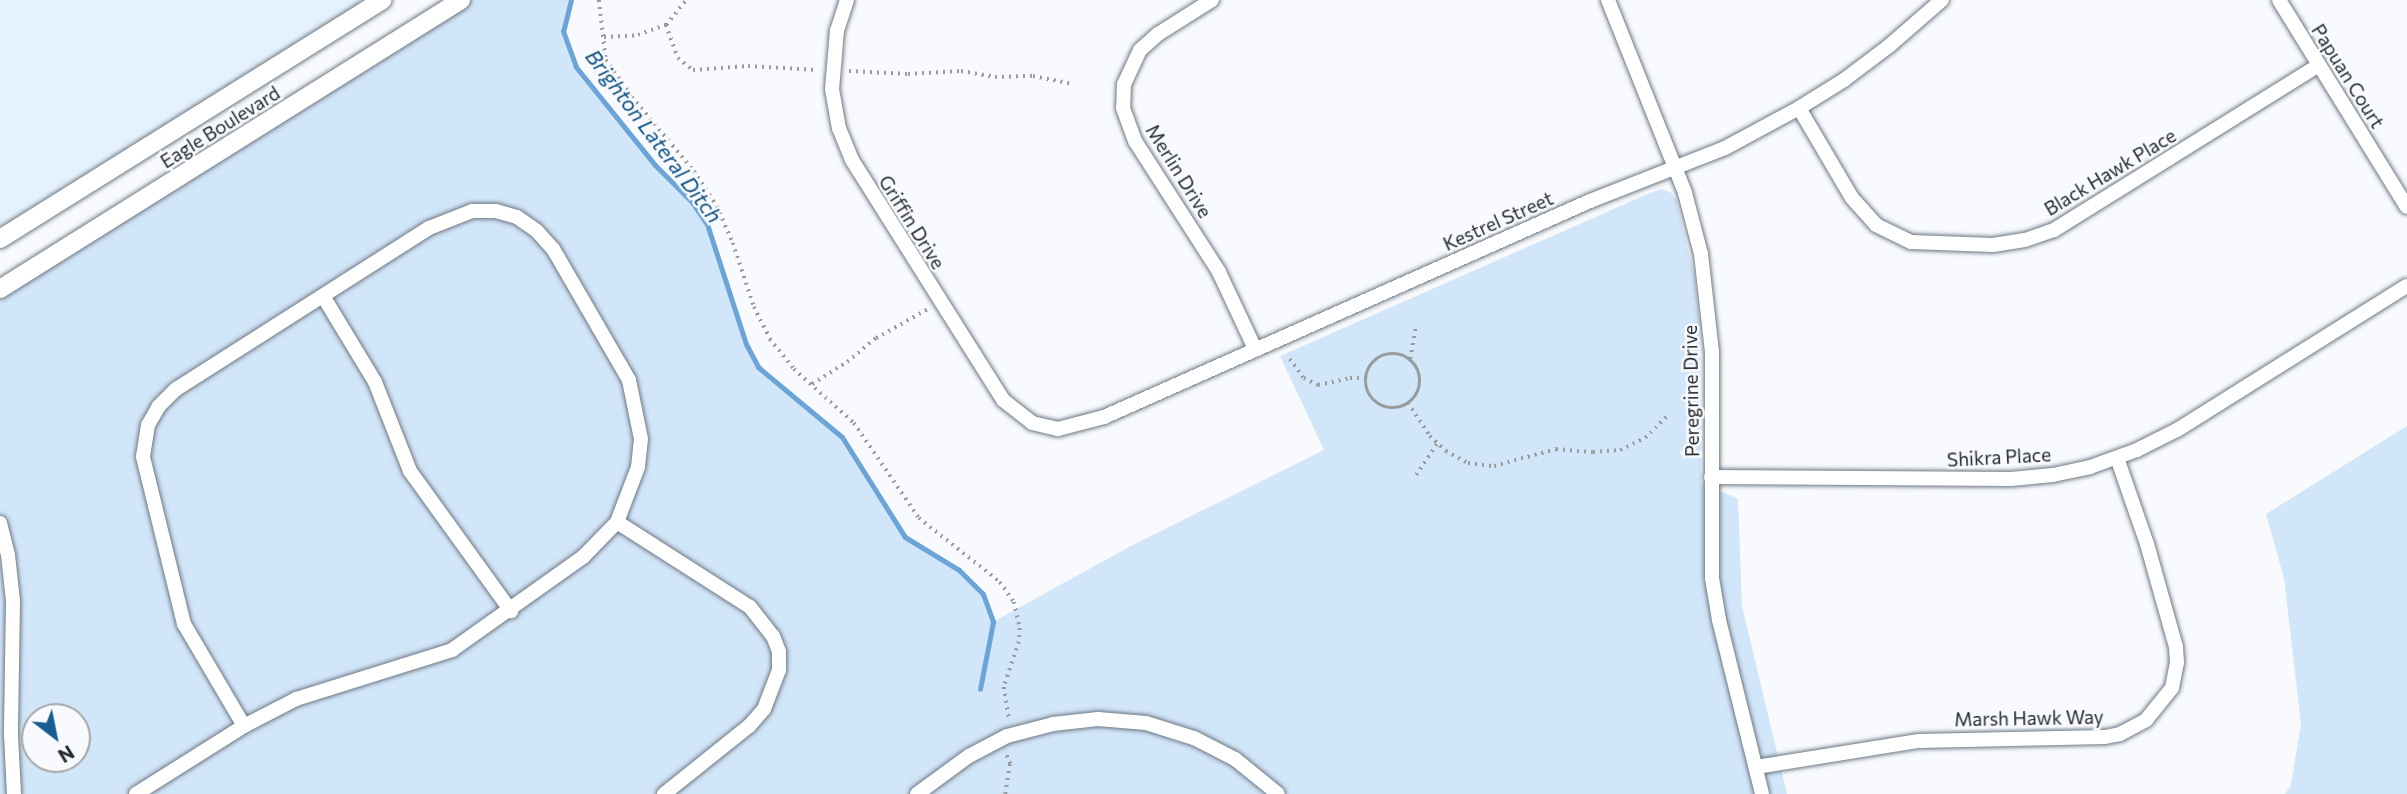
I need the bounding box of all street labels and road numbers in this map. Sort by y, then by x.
street label: Papuan Court [2307,20,2389,132]
street label: Eagle Boulevard [156,81,284,173]
street label: Merlin Drive [1141,120,1217,222]
street label: Black Hawk Place [2040,124,2180,220]
street label: Griffin Drive [874,171,950,273]
street label: Kestrel Street [1439,187,1557,255]
street label: Peregrine Drive [1678,325,1704,457]
street label: Shikra Place [1946,443,2052,471]
street label: Marsh Hawk Way [1954,705,2104,731]

